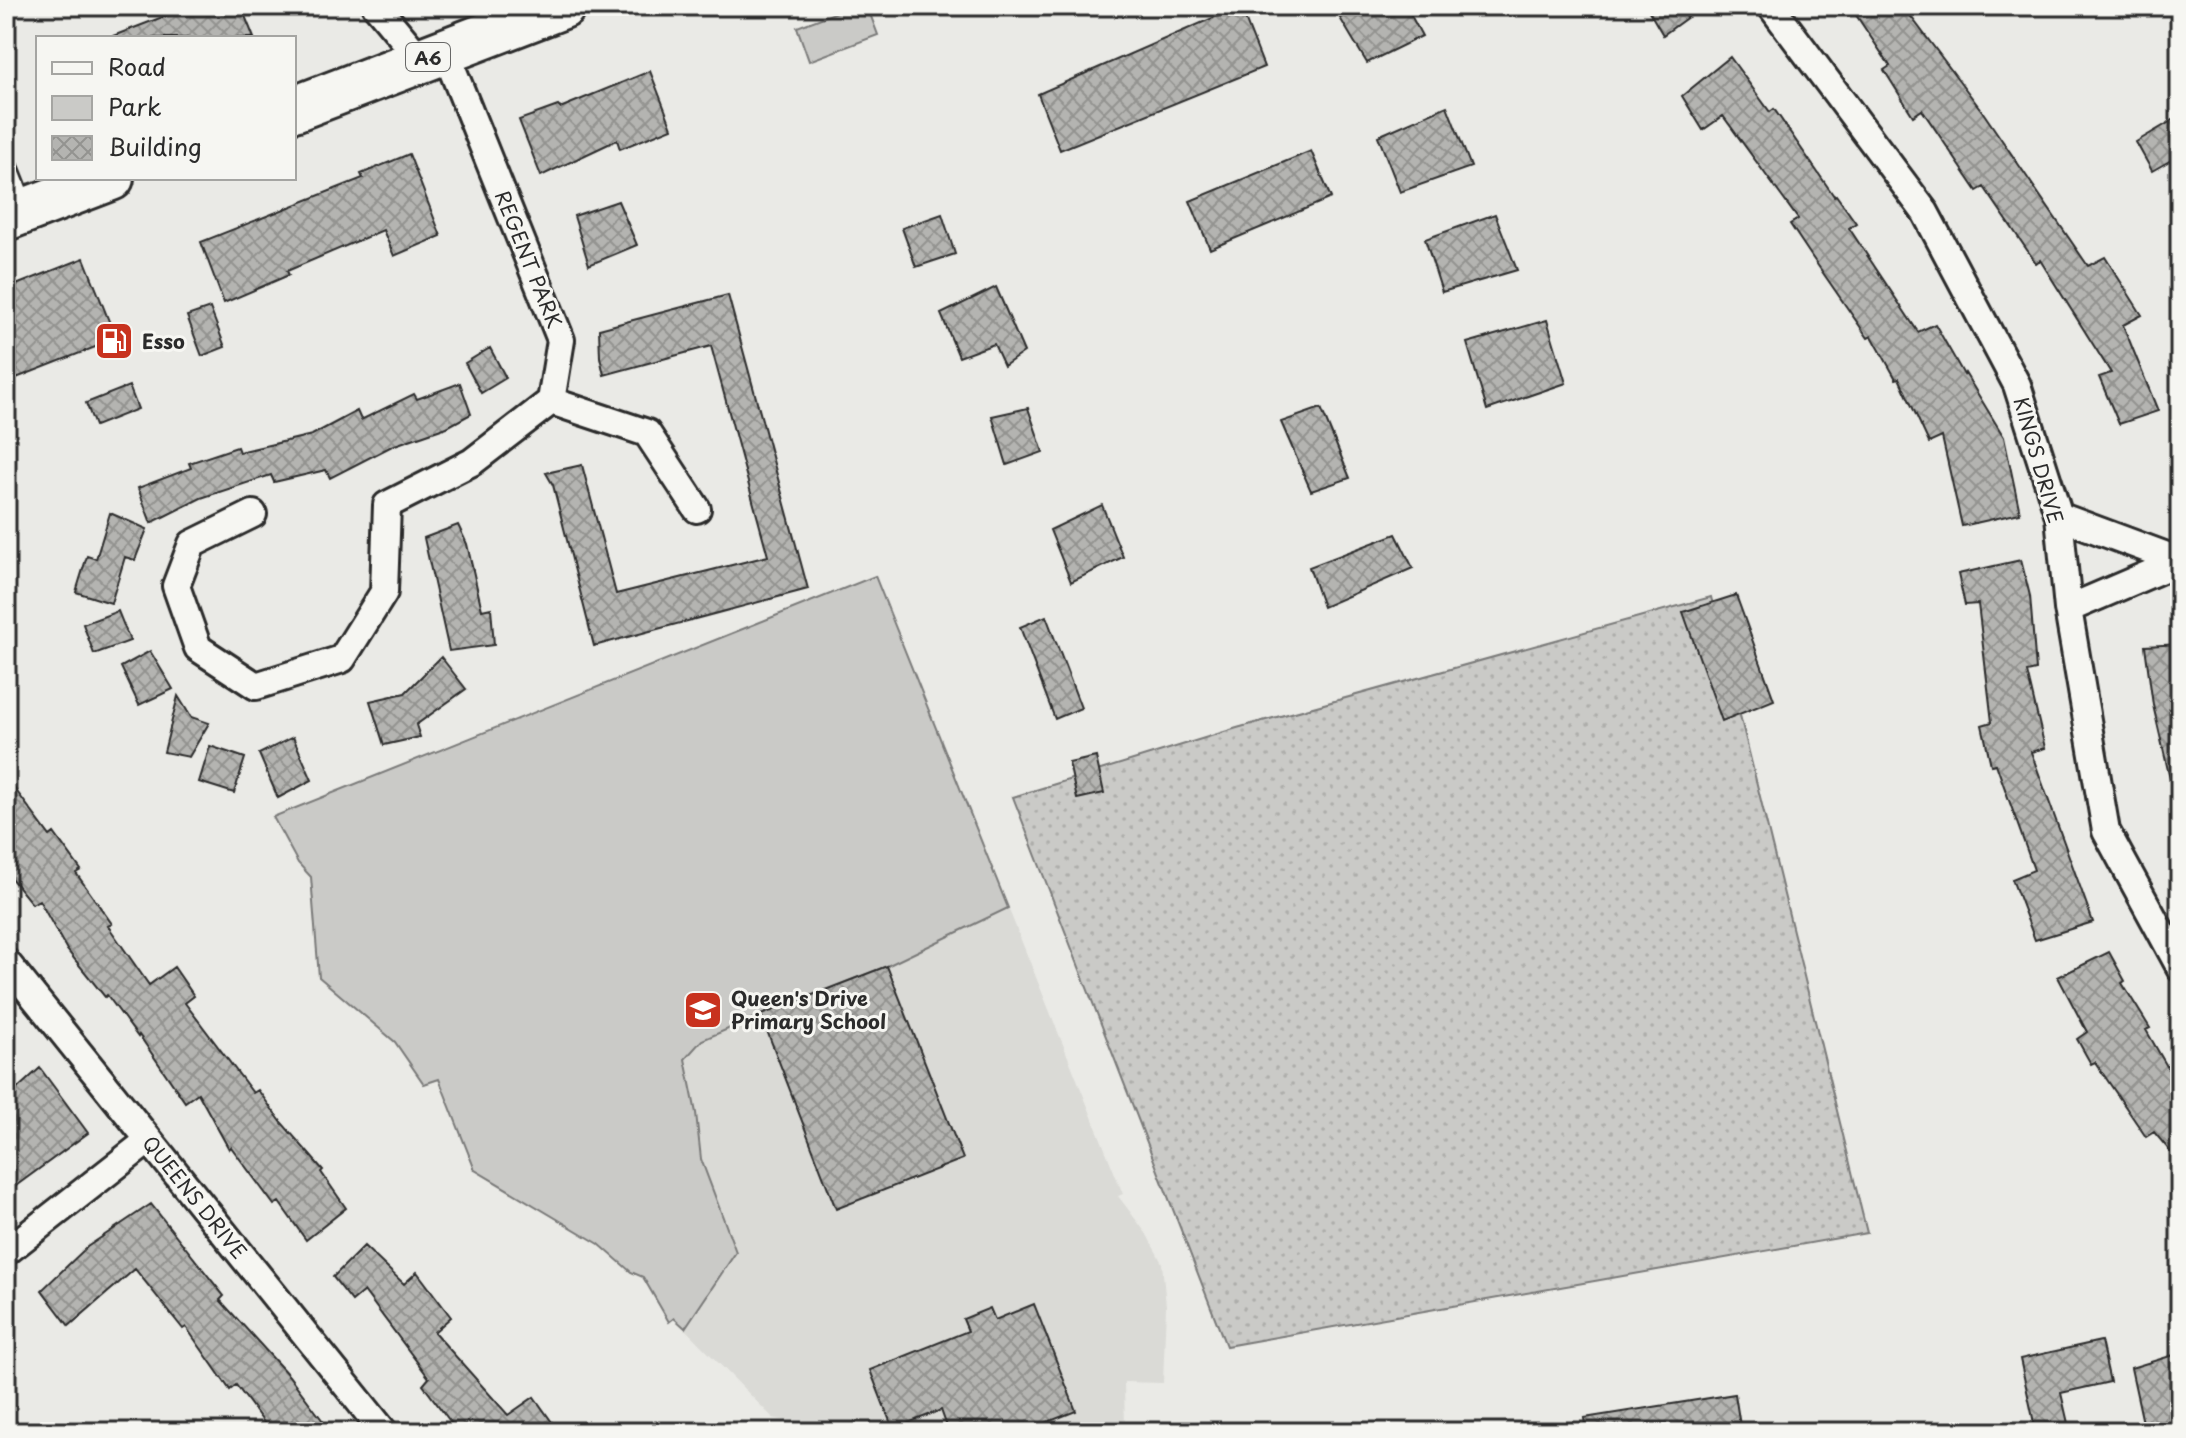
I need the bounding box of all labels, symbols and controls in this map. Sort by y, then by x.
legend [36,36,296,180]
road number: A6 [406,43,450,71]
text: Road [108,48,166,84]
text: Park [108,88,162,124]
text: Building [108,128,202,164]
street label: REGENT PARK [488,186,570,332]
fuel station icon: Esso [93,320,135,362]
place label: Esso [142,326,185,356]
street label: KINGS DRIVE [2007,393,2071,527]
place label: Queen's Drive Primary School [731,983,886,1036]
school or university icon: Queen's Drive Primary School [682,989,724,1031]
street label: QUEENS DRIVE [136,1129,254,1265]

